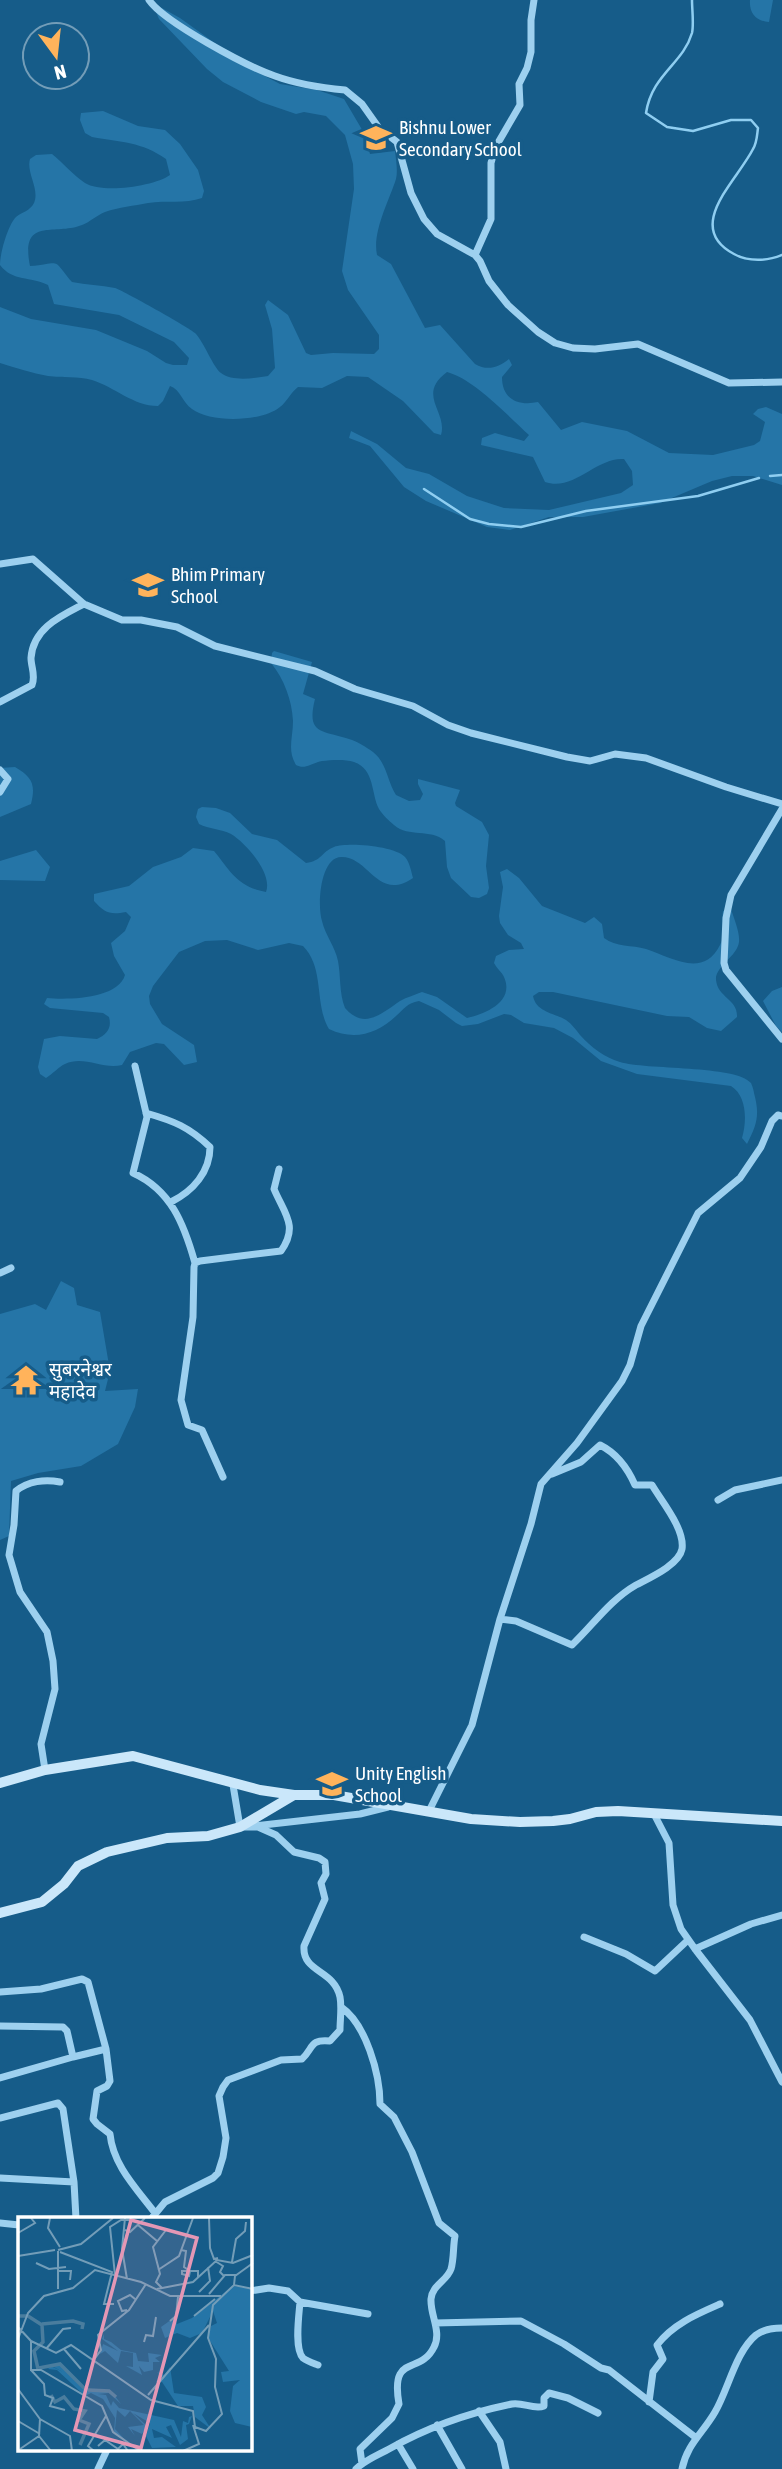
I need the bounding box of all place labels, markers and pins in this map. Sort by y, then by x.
place label: Bishnu Lower Secondary School [399,116,522,160]
school or university icon: Bishnu Lower Secondary School [359,121,393,155]
place label: Bhim Primary School [171,563,265,607]
school or university icon: Bhim Primary School [131,568,165,602]
place label: सुबरनेश्वर महादेव [49,1358,113,1402]
temple icon: सुबरनेश्वर महादेव [9,1363,43,1397]
place label: Unity English School [355,1762,447,1806]
school or university icon: Unity English School [315,1767,349,1801]

